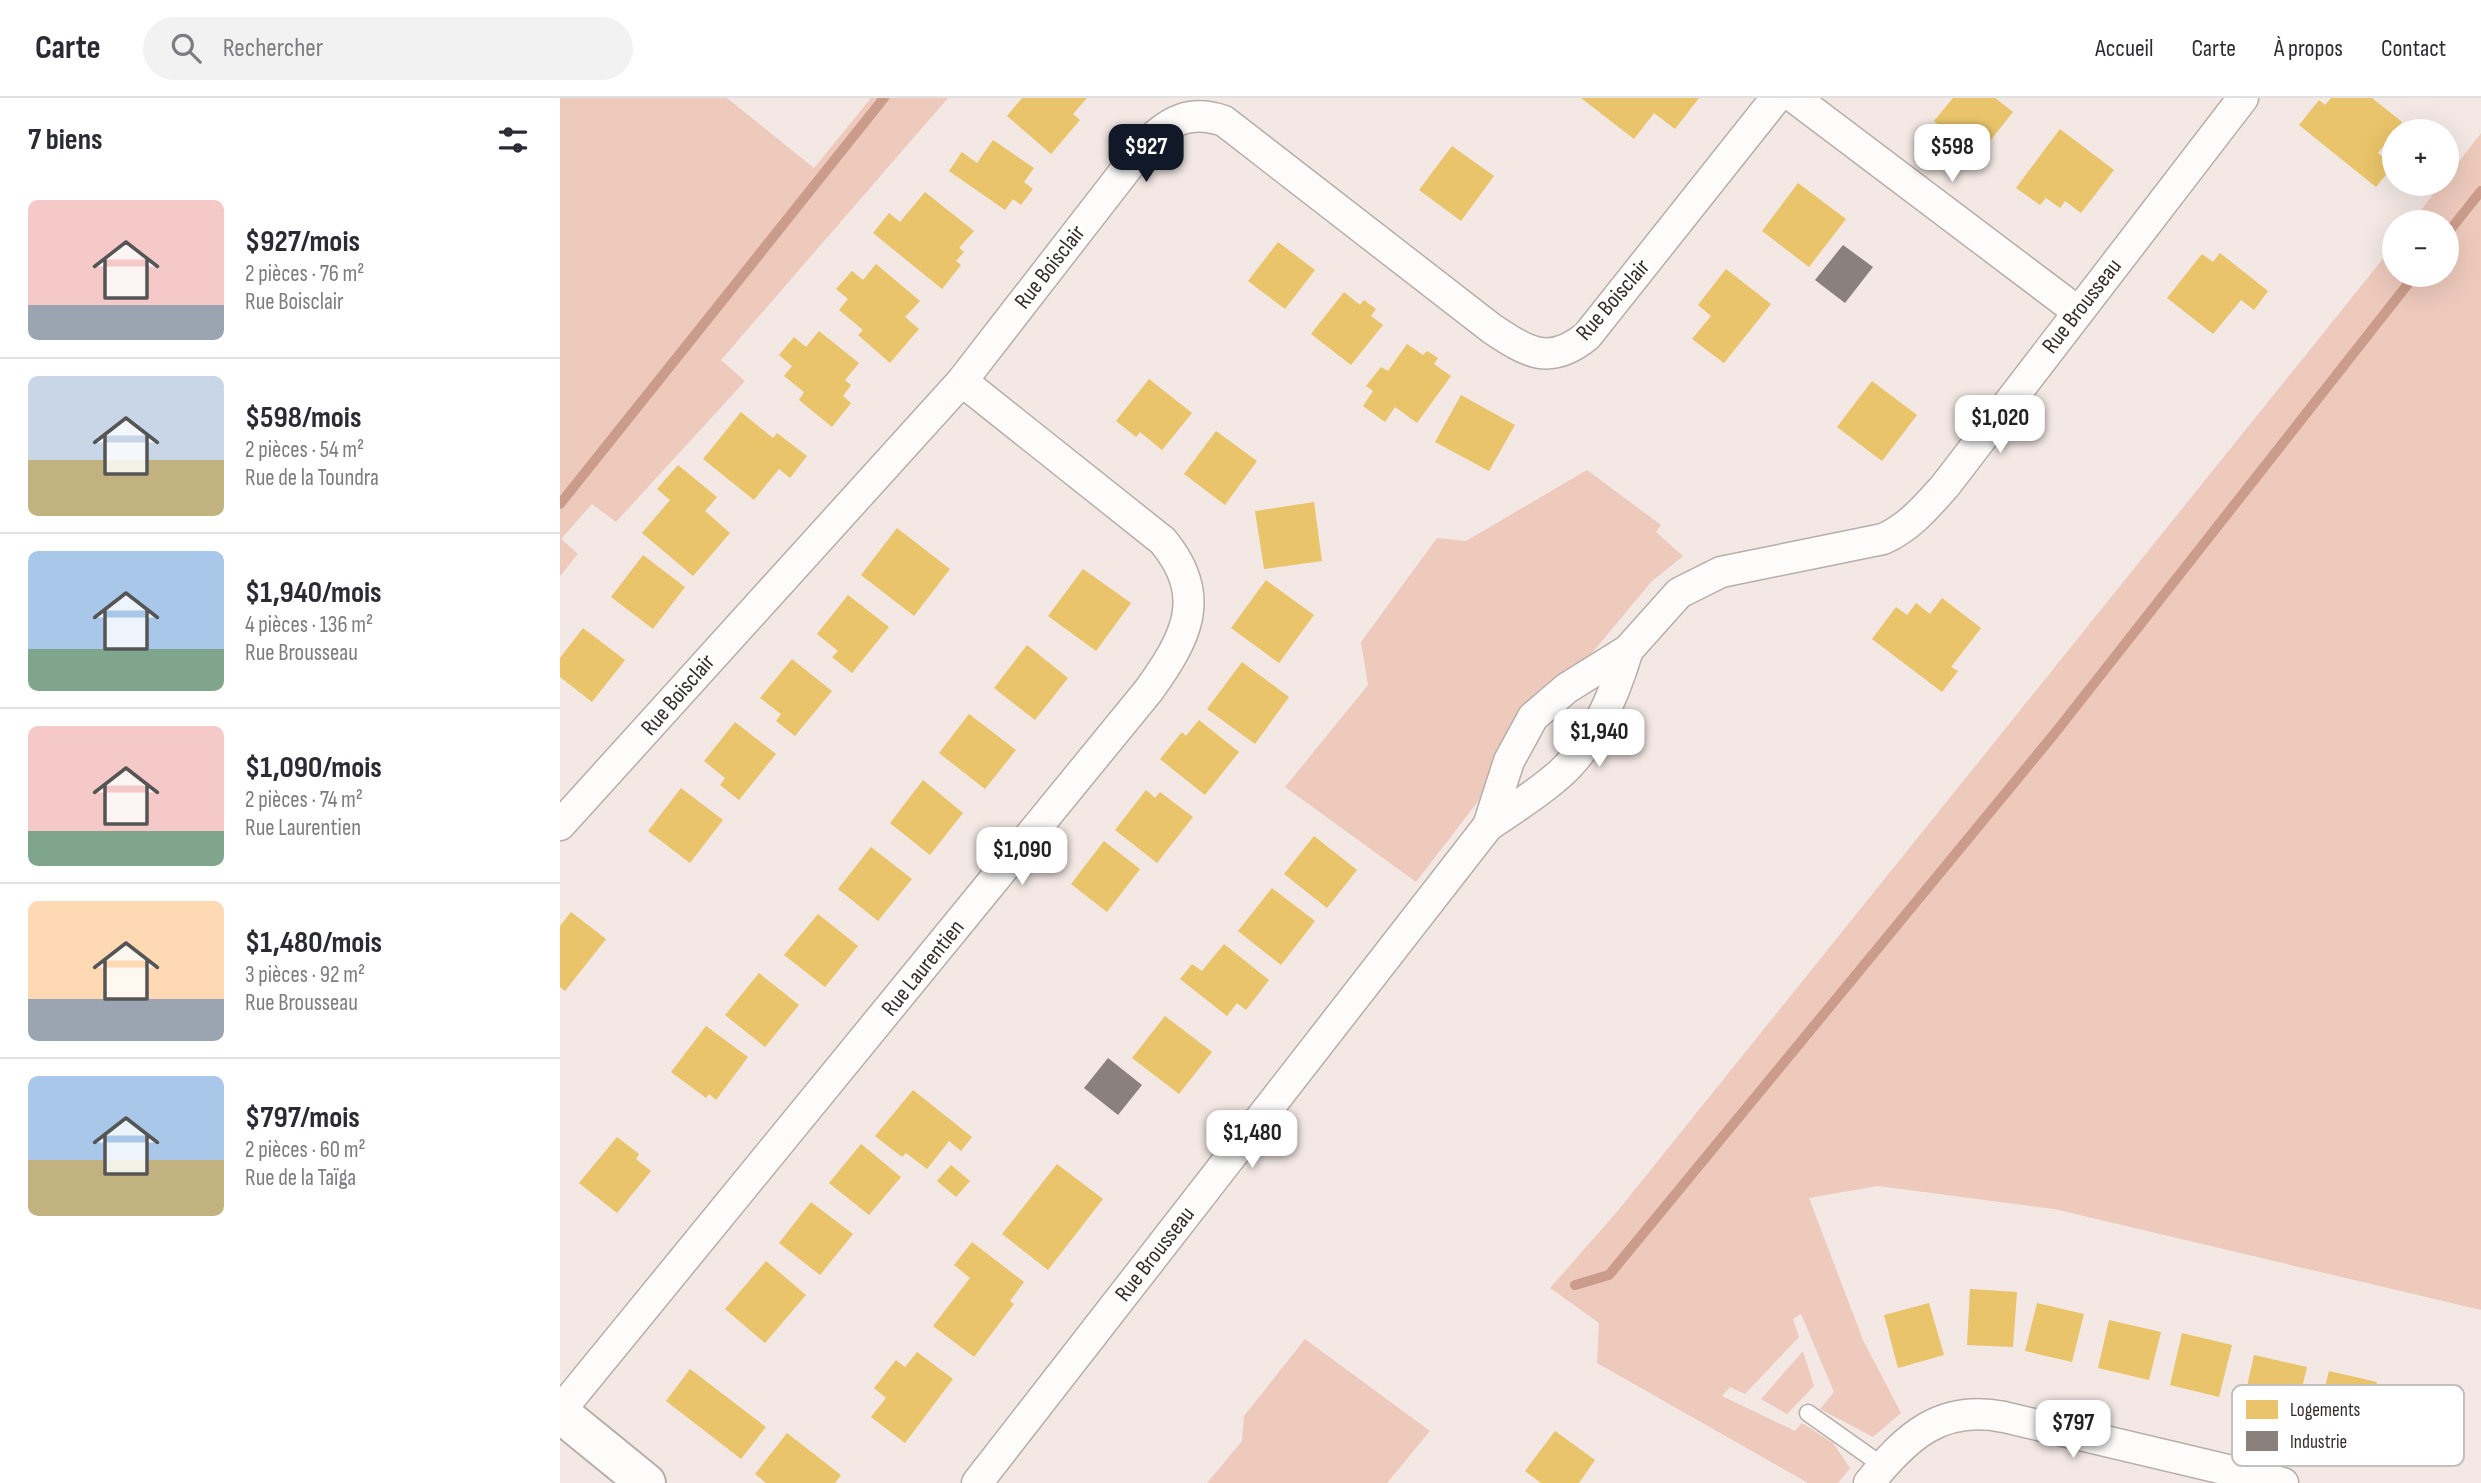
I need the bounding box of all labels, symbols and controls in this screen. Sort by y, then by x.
search box [143,17,633,80]
text: Carte [35,28,101,68]
icon: search [167,29,205,67]
text: Rechercher [223,33,323,64]
text: Accueil [2095,34,2154,63]
text: Carte [2192,34,2236,63]
text: À propos [2274,34,2343,63]
text: Contact [2381,34,2446,63]
map controls [2382,119,2459,287]
button: + [2382,119,2459,196]
icon: filters [494,121,532,159]
text: 7 biens [28,122,103,158]
pin: $927 [1105,125,1187,184]
pin: $598 [1911,125,1993,184]
text: $927 [1125,133,1167,161]
text: $598 [1930,133,1974,161]
button: − [2382,210,2459,287]
street label: Rue Boisclair [1009,219,1092,314]
text: $927/mois [245,224,360,260]
icon: home [84,228,168,312]
street label: Rue Boisclair [1570,253,1656,346]
street label: Rue Brousseau [2036,253,2128,359]
text: 2 pièces · 76 m² [245,260,365,288]
text: Rue Boisclair [245,288,344,316]
pin: $1,020 [1943,396,2057,455]
text: $598/mois [245,400,361,436]
icon: home [84,404,168,488]
text: $1,020 [1971,404,2029,432]
text: 2 pièces · 54 m² [245,436,364,464]
text: Rue de la Toundra [245,464,379,492]
text: $1,940/mois [245,575,382,611]
icon: home [84,579,168,663]
text: 4 pièces · 136 m² [245,611,373,639]
text: Rue Brousseau [245,639,358,667]
street label: Rue Boisclair [635,648,721,741]
pin: $1,940 [1542,710,1656,769]
text: $1,940 [1569,718,1629,746]
text: $1,090/mois [245,750,382,786]
icon: home [84,754,168,838]
text: 2 pièces · 74 m² [245,786,363,814]
text: Rue Laurentien [245,814,361,842]
pin: $1,090 [965,828,1079,887]
text: $1,090 [992,836,1052,864]
street label: Rue Laurentien [876,914,970,1022]
text: $1,480/mois [245,925,382,961]
icon: home [84,929,168,1013]
text: 3 pièces · 92 m² [245,961,365,989]
text: Rue Brousseau [245,989,358,1017]
text: $797/mois [245,1100,360,1136]
icon: home [84,1104,168,1188]
pin: $1,480 [1195,1110,1309,1170]
text: $1,480 [1222,1119,1282,1147]
text: 2 pièces · 60 m² [245,1136,366,1164]
text: Rue de la Taïga [245,1164,356,1192]
street label: Rue Brousseau [1109,1201,1201,1307]
legend [2232,1385,2464,1466]
text: Logements [2290,1399,2361,1422]
pin: $797 [2032,1400,2114,1460]
text: $797 [2052,1409,2094,1437]
text: Industrie [2290,1431,2347,1454]

